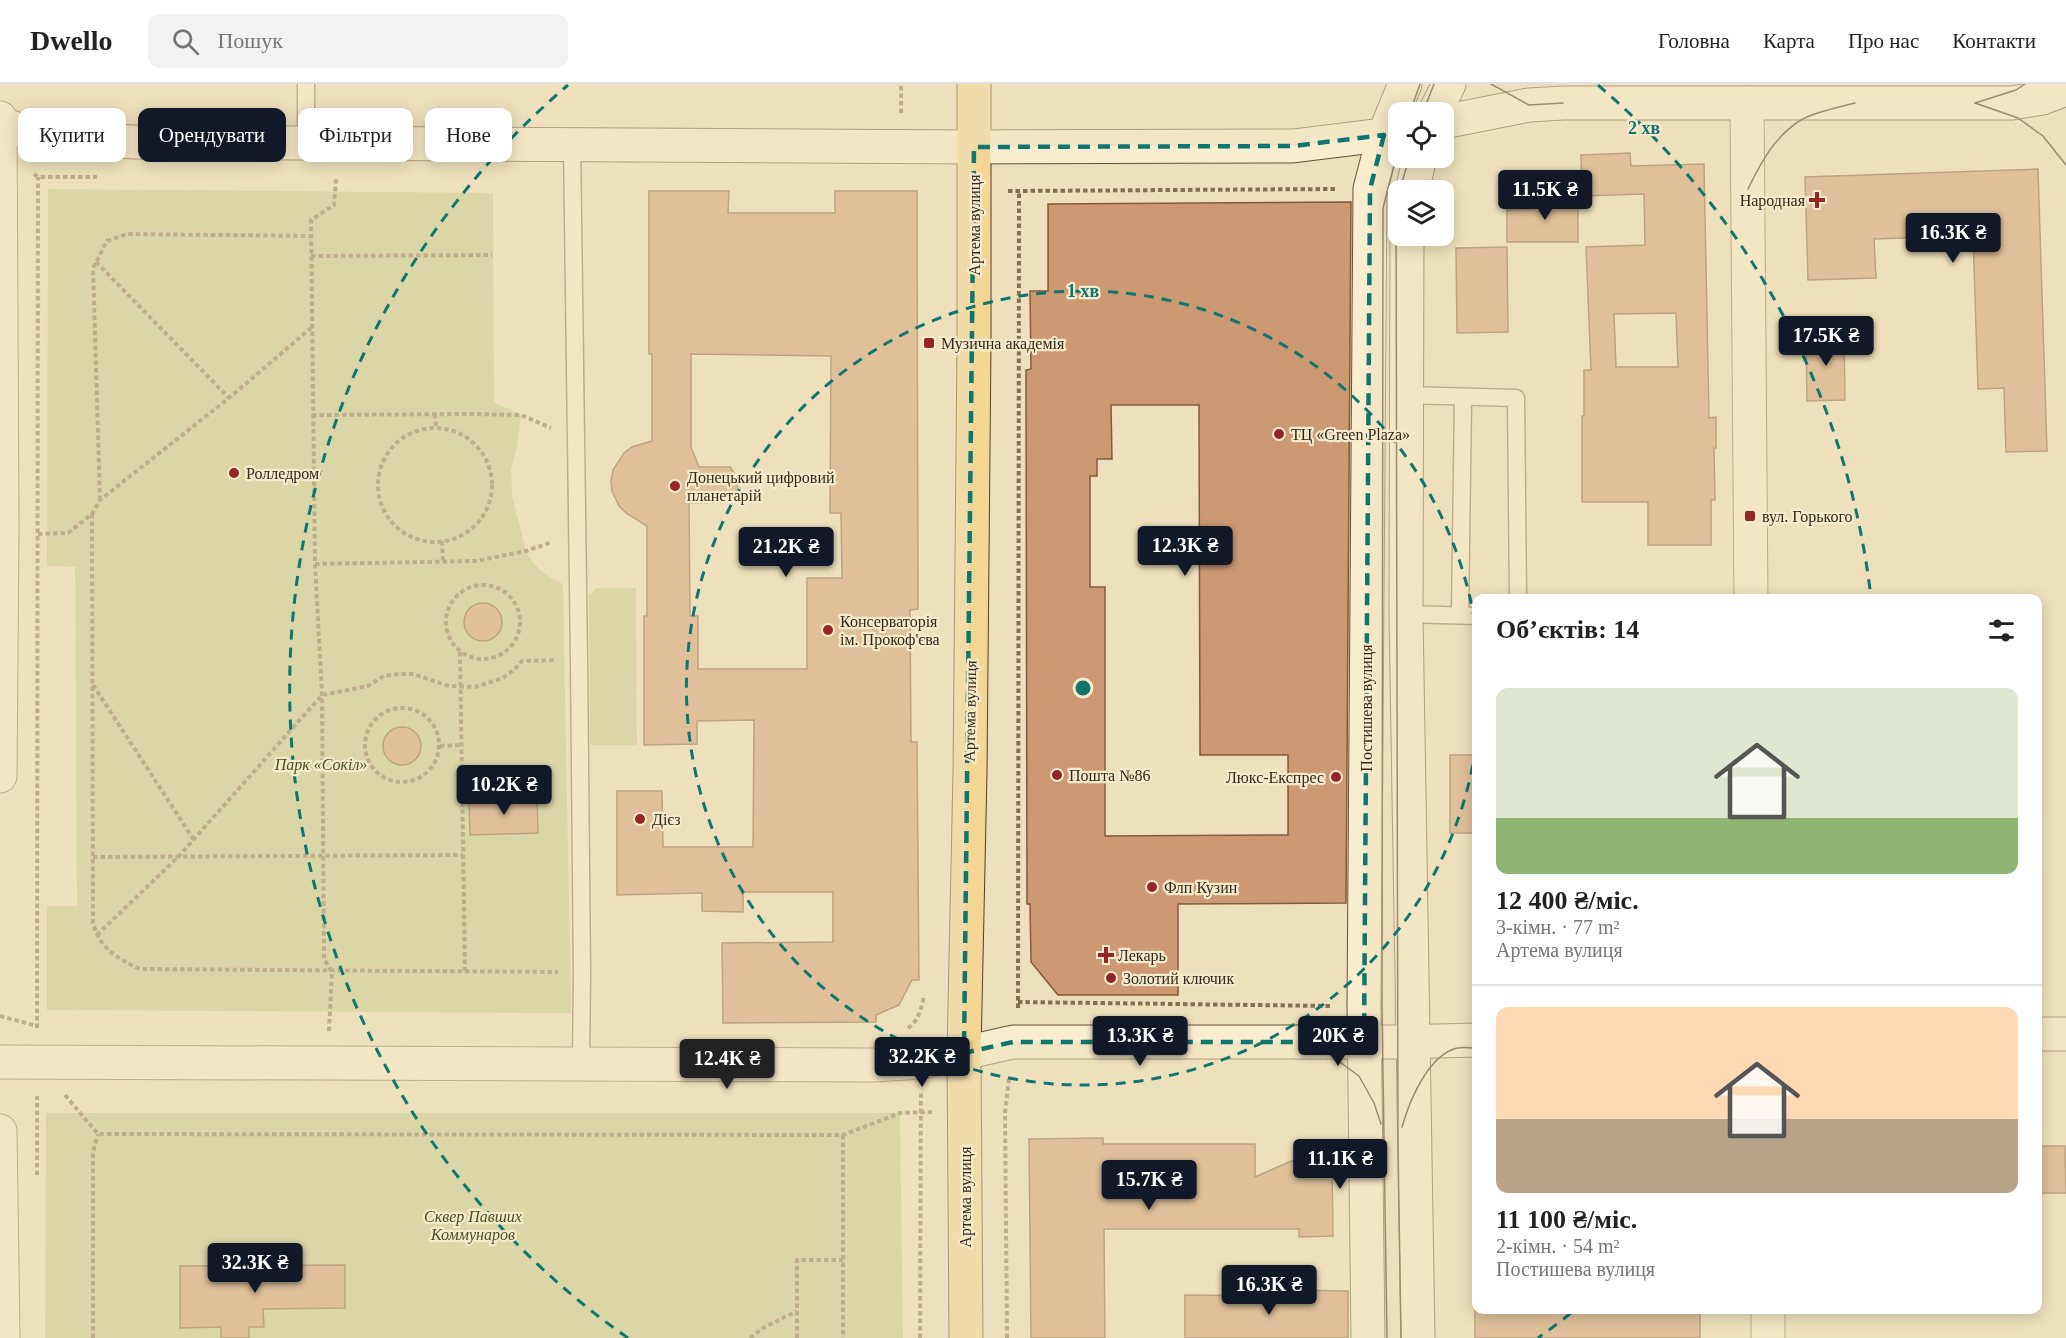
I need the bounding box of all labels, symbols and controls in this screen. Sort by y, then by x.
search box [148,14,568,68]
text: Dwello [30,25,112,56]
icon: search [169,25,202,58]
text: Пошук [217,28,283,53]
text: Головна [1658,29,1730,53]
text: Карта [1763,29,1815,53]
text: Про нас [1848,29,1919,53]
text: Контакти [1952,29,2036,53]
map controls [1388,102,1454,246]
button: locate [1388,102,1454,168]
chip: Купити [18,108,126,162]
chip: Орендувати [138,108,286,162]
chip: Фільтри [298,108,413,162]
chip: Нове [425,108,512,162]
text: 2 хв [1628,118,1660,138]
pin: 11.5K ₴ [1490,170,1600,221]
street label: Артема вулиця [966,174,984,276]
text: 11.5K ₴ [1512,178,1578,200]
button: layers [1388,180,1454,246]
place label: Народная [1740,192,1806,210]
marker: Народная [1810,193,1824,207]
pin: 16.3K ₴ [1898,213,2008,264]
text: 16.3K ₴ [1920,221,1986,243]
text: 1 хв [1067,281,1099,301]
pin: 17.5K ₴ [1771,316,1881,367]
text: 17.5K ₴ [1793,324,1859,346]
place label: Музична академія [941,335,1065,353]
marker: Музична академія [922,336,936,350]
place label: ТЦ «Green Plaza» [1291,426,1410,444]
marker: ТЦ «Green Plaza» [1272,427,1286,441]
place label: Ролледром [246,465,319,483]
marker: Ролледром [227,466,241,480]
place label: Донецький цифровий планетарій [687,469,835,505]
marker: Донецький цифровий планетарій [668,479,682,493]
place label: вул. Горького [1762,508,1853,526]
marker: вул. Горького [1743,509,1757,523]
pin: 12.3K ₴ [1130,526,1240,577]
pin: 21.2K ₴ [731,527,841,578]
text: 12.3K ₴ [1152,534,1218,556]
text: 21.2K ₴ [753,535,819,557]
place label: Консерваторія ім. Прокоф'єва [840,613,940,649]
icon: filters [1985,614,2018,647]
text: Об’єктів: 14 [1496,615,1639,644]
marker: Консерваторія ім. Прокоф'єва [821,623,835,637]
street label: Постишева вулиця [1358,644,1376,772]
street label: Артема вулиця [961,660,980,762]
centre of rings [1073,678,1093,698]
icon: home [1703,727,1811,835]
park label: Парк «Сокіл» [274,756,367,774]
pin: 10.2K ₴ [449,765,559,816]
place label: Пошта №86 [1069,767,1150,784]
marker: Пошта №86 [1050,768,1064,782]
place label: Люкс-Експрес [1226,769,1324,787]
marker: Люкс-Експрес [1329,770,1343,784]
text: 10.2K ₴ [471,773,537,795]
place label: Дієз [652,811,681,829]
marker: Дієз [633,812,647,826]
place label: Флп Кузин [1164,879,1238,897]
marker: Флп Кузин [1145,880,1159,894]
text: 12 400 ₴/міс. [1496,886,1639,915]
text: 3-кімн. · 77 m² [1496,916,1620,938]
text: Артема вулиця [1496,939,1623,961]
place label: Лекарь [1118,947,1166,965]
marker: Лекарь [1099,948,1113,962]
place label: Золотий ключик [1123,970,1234,987]
marker: Золотий ключик [1104,971,1118,985]
pin: 13.3K ₴ [1085,1016,1195,1067]
pin: 20K ₴ [1296,1016,1380,1067]
text: 13.3K ₴ [1107,1024,1173,1046]
text: 20K ₴ [1312,1024,1364,1046]
pin: 32.2K ₴ [867,1037,977,1088]
pin: 12.4K ₴ [672,1039,782,1090]
text: 32.2K ₴ [889,1045,955,1067]
icon: home [1703,1046,1811,1154]
text: 12.4K ₴ [694,1047,760,1069]
pin: 11.1K ₴ [1285,1139,1395,1190]
street label: Артема вулиця [957,1146,975,1248]
text: 11.1K ₴ [1307,1147,1373,1169]
pin: 15.7K ₴ [1094,1160,1204,1211]
text: 15.7K ₴ [1116,1168,1182,1190]
text: 11 100 ₴/міс. [1496,1205,1637,1234]
park label: Сквер Павших Коммунаров [424,1208,522,1244]
text: 2-кімн. · 54 m² [1496,1235,1620,1257]
pin: 32.3K ₴ [200,1243,310,1294]
text: 32.3K ₴ [222,1251,288,1273]
text: Постишева вулиця [1496,1258,1655,1280]
pin: 16.3K ₴ [1214,1265,1324,1316]
text: 16.3K ₴ [1236,1273,1302,1295]

